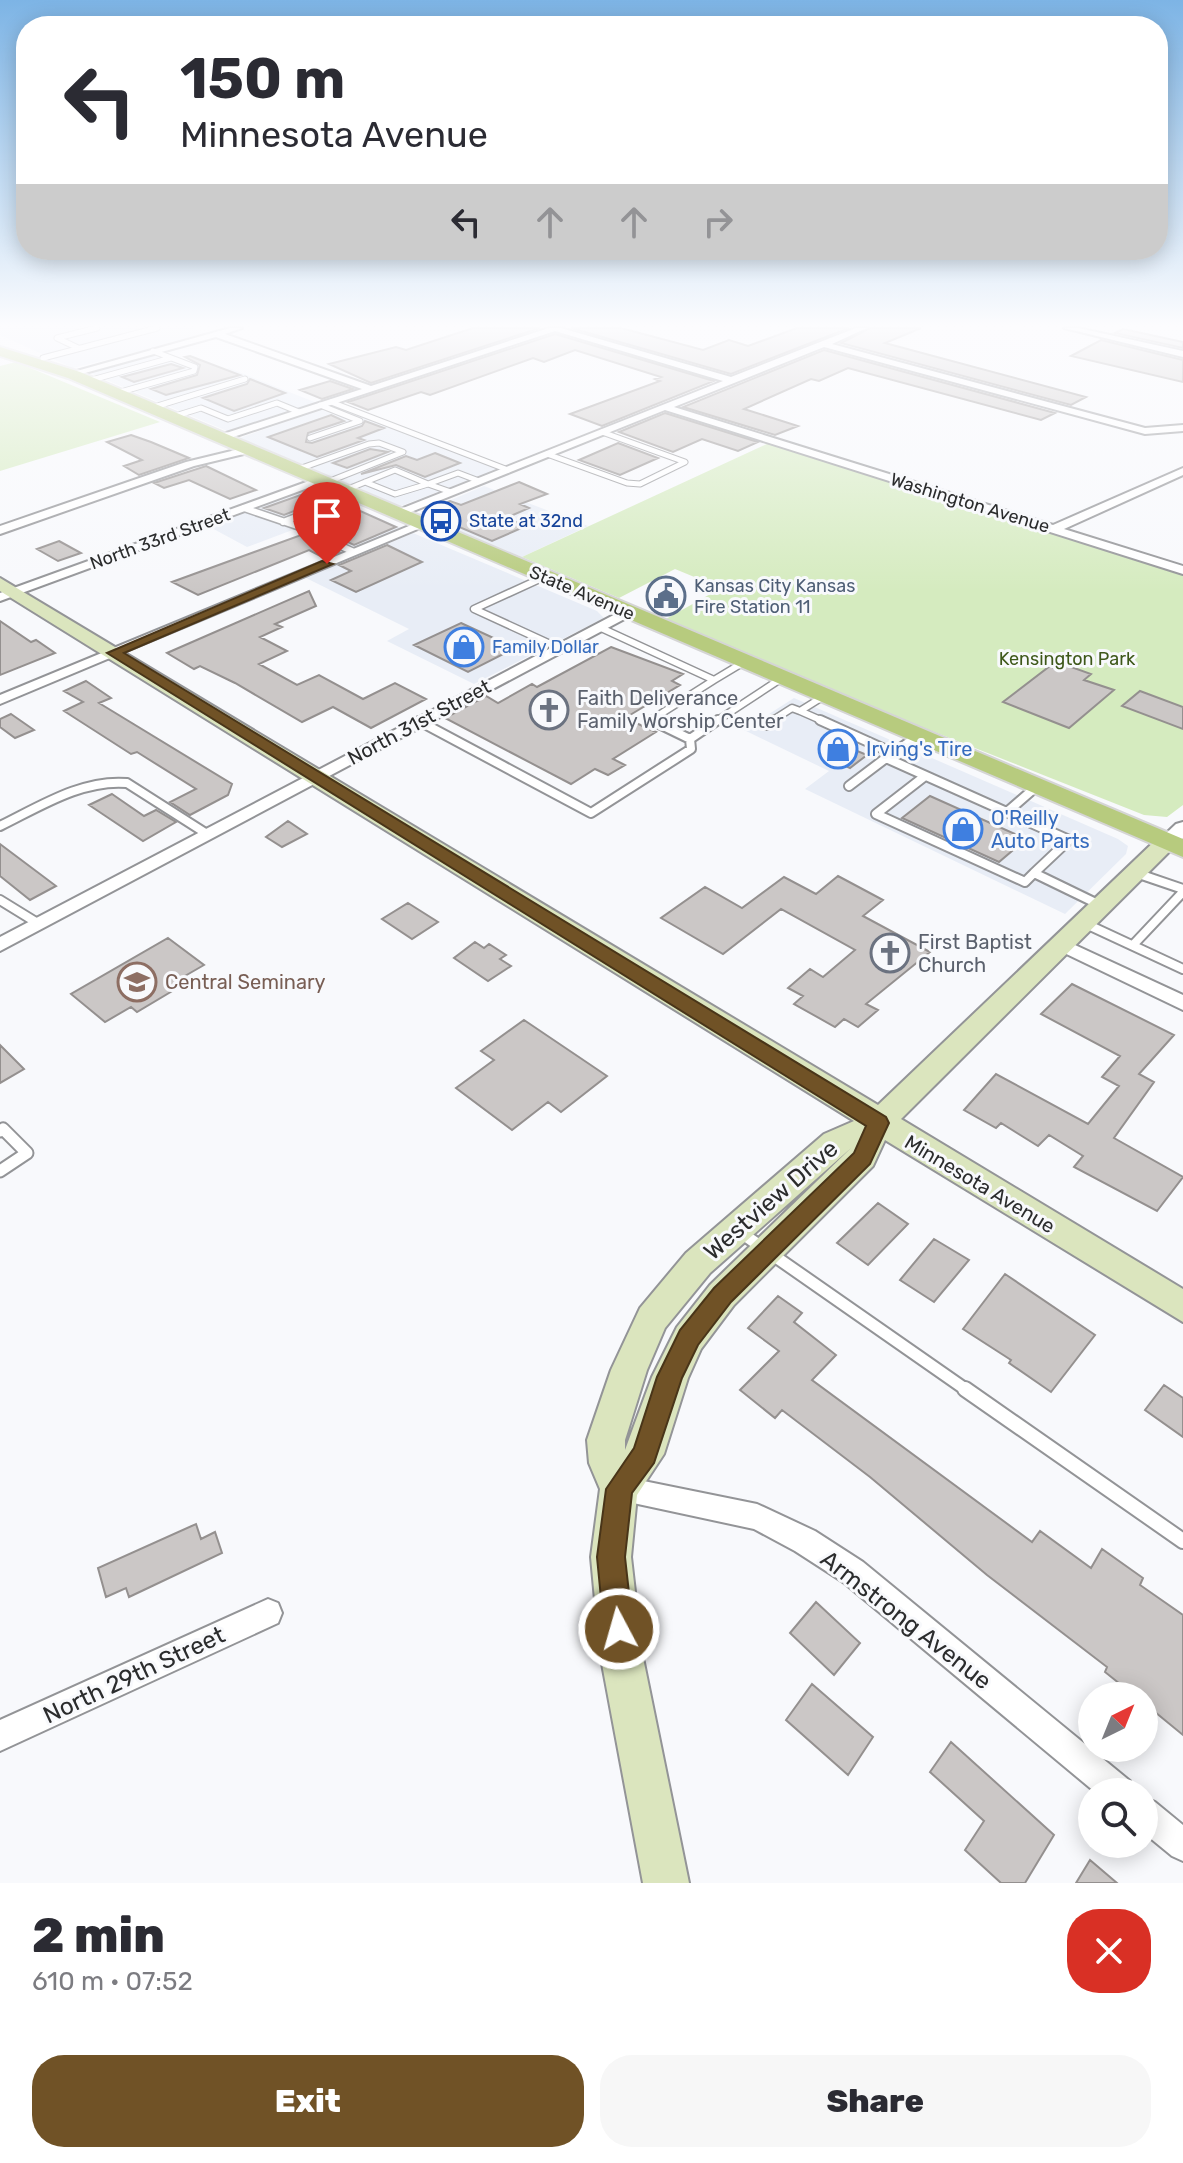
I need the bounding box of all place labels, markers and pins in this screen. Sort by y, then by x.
pin [293,482,361,564]
bus stop icon: State at 32nd [420,500,462,542]
place label: State at 32nd [469,510,583,532]
public building icon: Kansas City Kansas Fire Station 11 [645,575,687,617]
place label: Kansas City Kansas Fire Station 11 [694,575,855,618]
shop icon: Family Dollar [443,626,485,668]
place label: Family Dollar [492,636,599,658]
place label: Faith Deliverance Family Worship Center [577,686,784,733]
church icon: Faith Deliverance Family Worship Center [528,689,570,731]
shop icon: Irving's Tire [817,728,859,770]
place label: Irving's Tire [866,737,972,761]
place label: O'Reilly Auto Parts [991,806,1090,853]
shop icon: O'Reilly Auto Parts [942,808,984,850]
place label: First Baptist Church [918,930,1032,977]
church icon: First Baptist Church [869,932,911,974]
school or university icon: Central Seminary [116,961,158,1003]
place label: Central Seminary [165,970,326,994]

